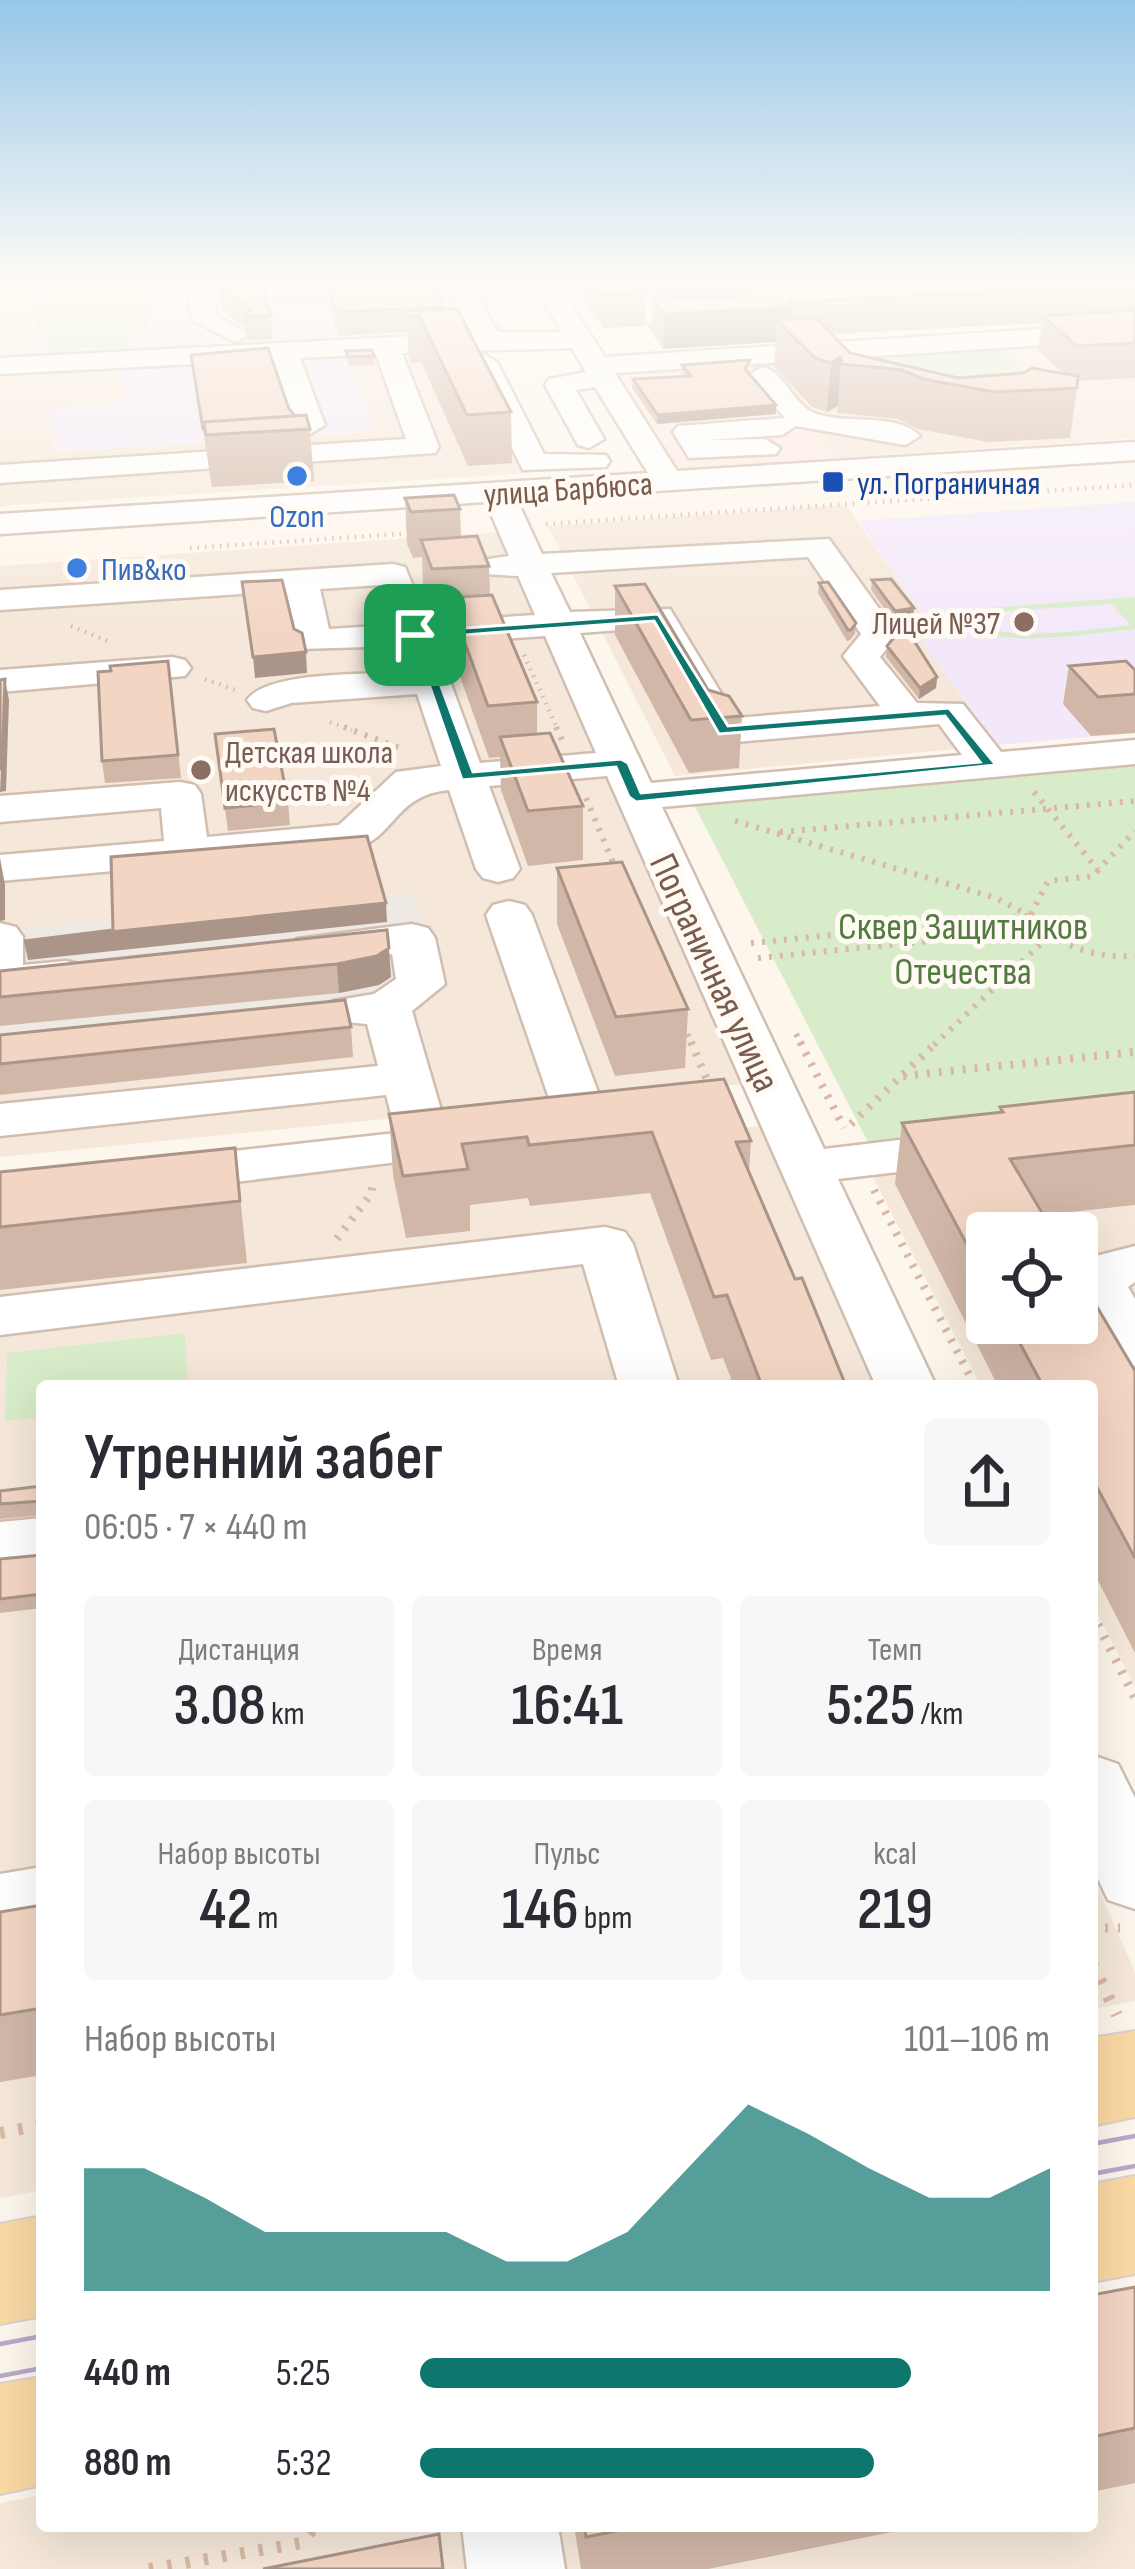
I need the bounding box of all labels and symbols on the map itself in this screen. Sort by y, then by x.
marker: Ozon [284,463,310,489]
street label: улица Барбюса [482,464,654,516]
place label: ул. Пограничная [857,464,1041,504]
marker: ул. Пограничная [820,469,846,495]
place label: Ozon [269,497,325,537]
place label: Пив&ко [101,550,187,590]
marker: Пив&ко [64,555,90,581]
pin [364,584,466,686]
place label: Лицей №37 [872,604,1000,644]
marker: Лицей №37 [1011,609,1037,635]
place label: Детская школа искусств №4 [225,733,393,811]
marker: Детская школа искусств №4 [188,757,214,783]
street label: Пограничная улица [638,847,789,1100]
park label: Сквер Защитников Отечества [838,904,1088,996]

